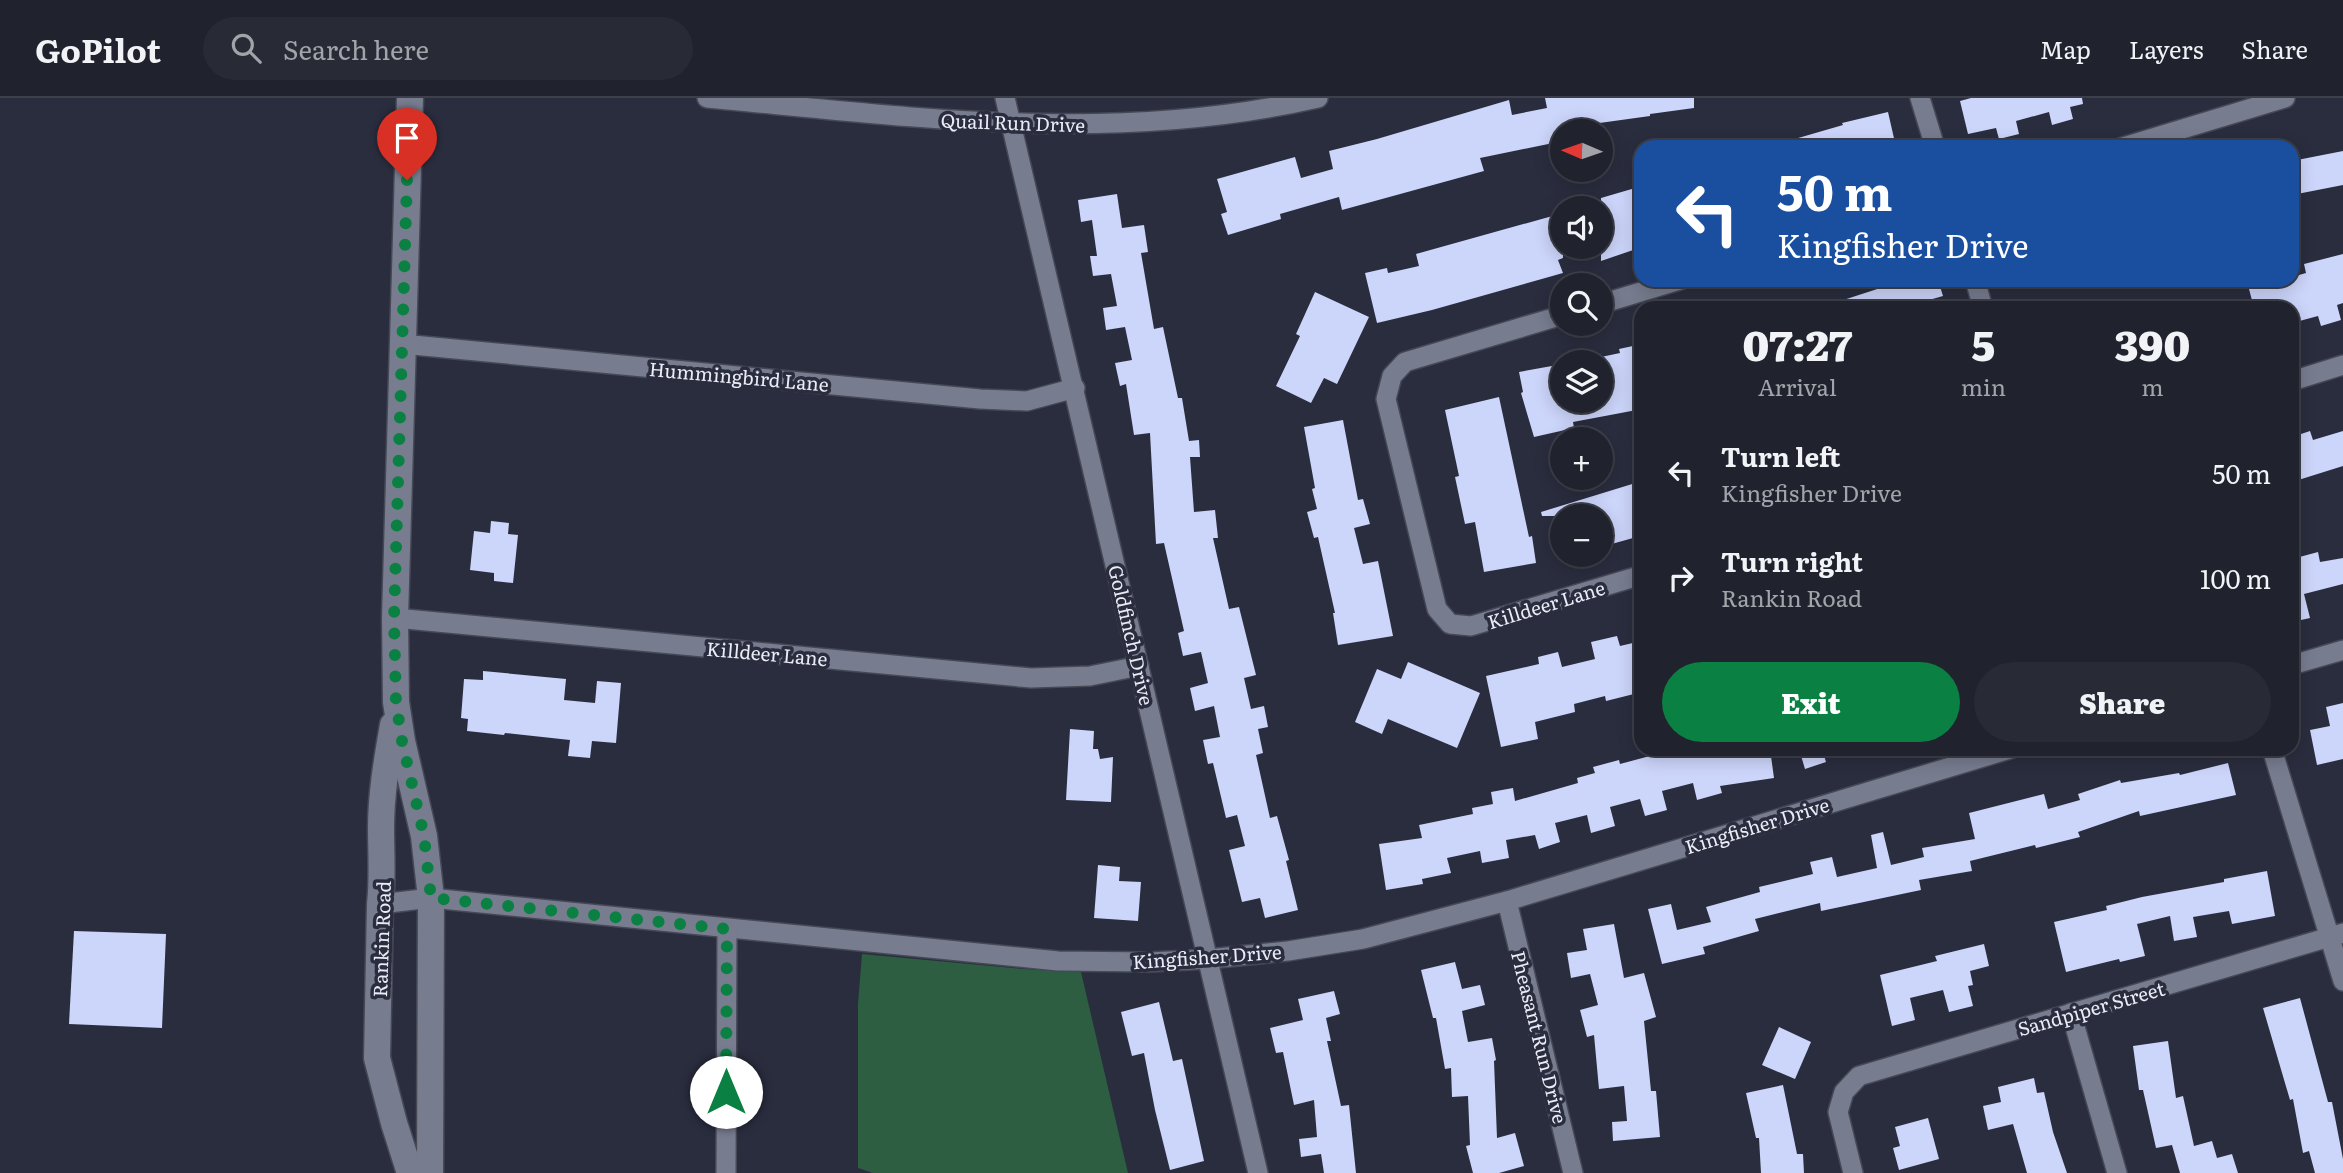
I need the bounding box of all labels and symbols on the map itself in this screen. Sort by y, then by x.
street label: Quail Run Drive [940,105,1086,139]
pin [377,108,437,180]
north arrow [1550,119,1614,182]
street label: Hummingbird Lane [648,354,830,398]
street label: Goldfinch Drive [1102,562,1162,708]
street label: Killdeer Lane [1484,573,1608,635]
street label: Killdeer Lane [705,634,829,672]
street label: Kingfisher Drive [1681,790,1833,860]
street label: Rankin Road [365,880,397,998]
street label: Kingfisher Drive [1131,937,1283,975]
street label: Pheasant Run Drive [1505,948,1575,1126]
street label: Sandpiper Street [2014,974,2168,1042]
position arrow [689,1055,763,1129]

